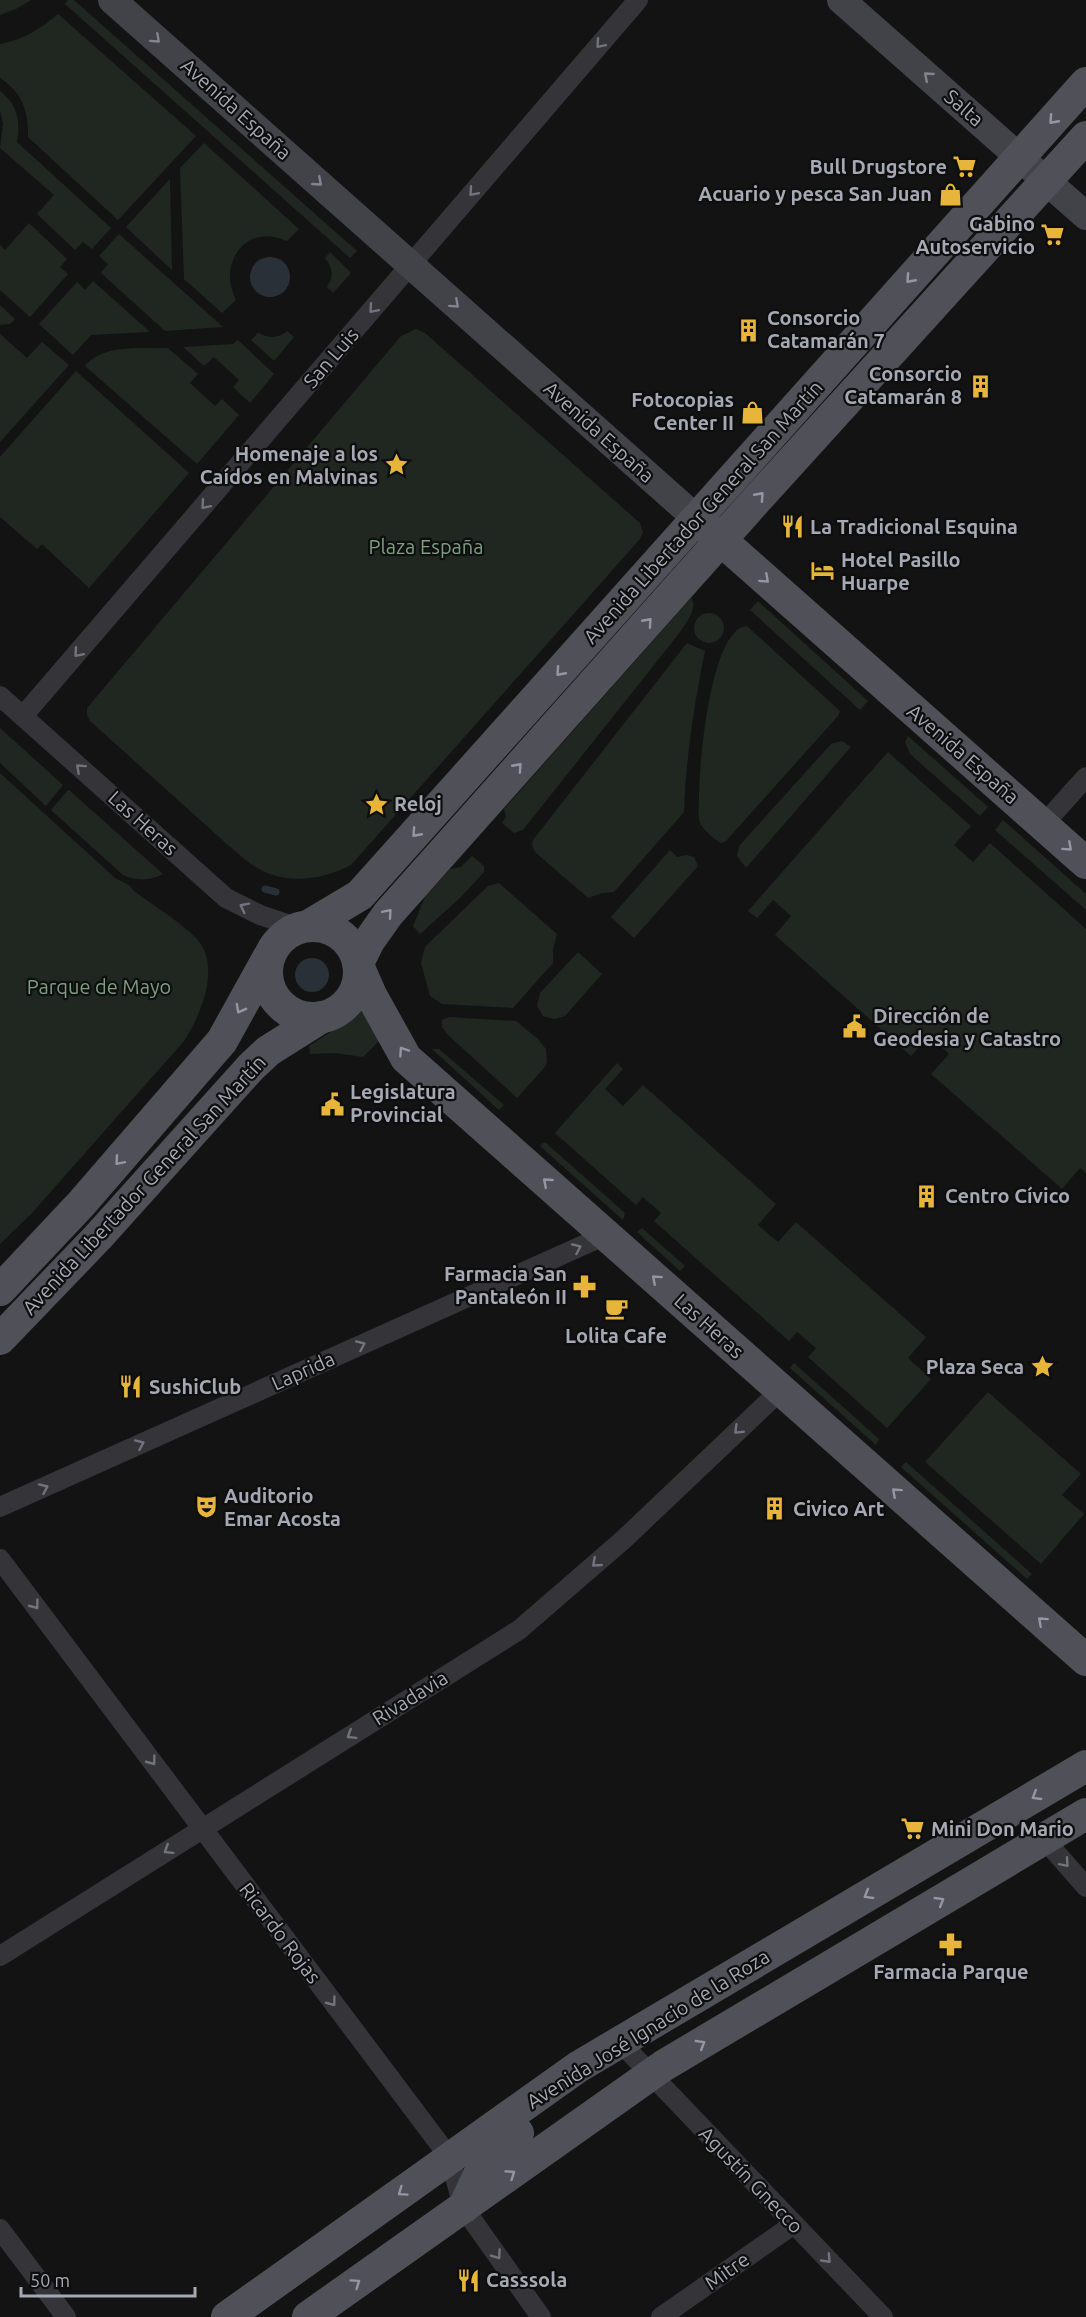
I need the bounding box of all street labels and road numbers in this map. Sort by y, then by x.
street label: Avenida España [177,53,296,164]
street label: Salta [940,84,989,131]
street label: San Luis [298,323,363,392]
street label: Avenida Libertador General San Martín [578,375,827,648]
street label: Avenida España [540,376,659,487]
street label: Avenida España [903,699,1024,808]
street label: Las Heras [104,786,183,860]
street label: Avenida Libertador General San Martín [17,1050,270,1319]
street label: Las Heras [670,1289,749,1363]
street label: Laprida [268,1346,338,1395]
street label: Rivadavia [368,1666,452,1730]
street label: Ricardo Rojas [235,1878,326,1988]
street label: Avenida José Ignacio de la Roza [522,1944,773,2113]
street label: Agustín Gnecco [695,2122,808,2238]
street label: Mitre [700,2247,753,2294]

